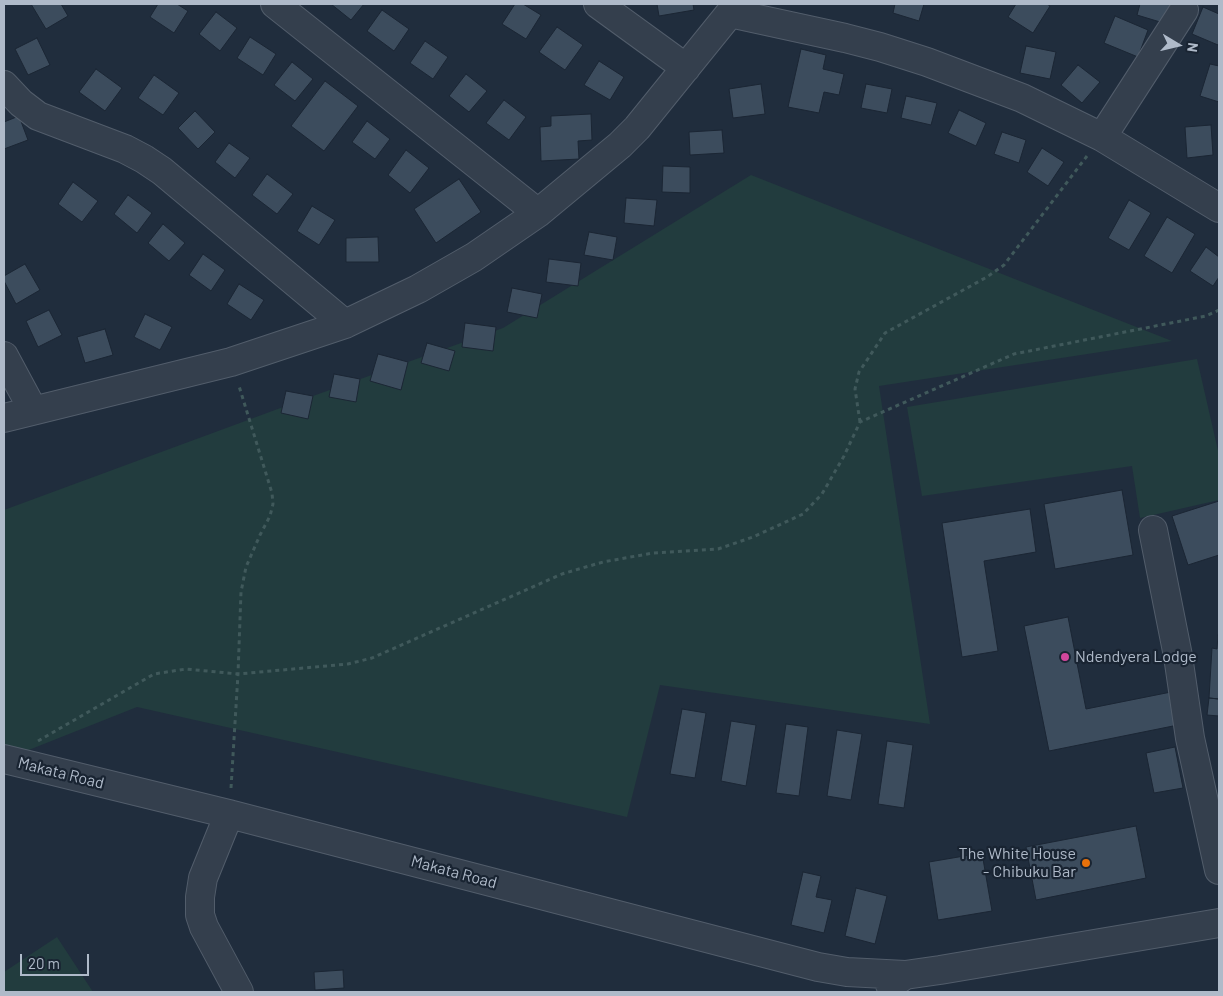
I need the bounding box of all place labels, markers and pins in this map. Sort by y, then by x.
place label: Ndendyera Lodge [1075,647,1197,667]
marker: Ndendyera Lodge [1059,651,1071,663]
place label: The White House - Chibuku Bar [959,844,1076,882]
marker: The White House - Chibuku Bar [1080,857,1092,869]

